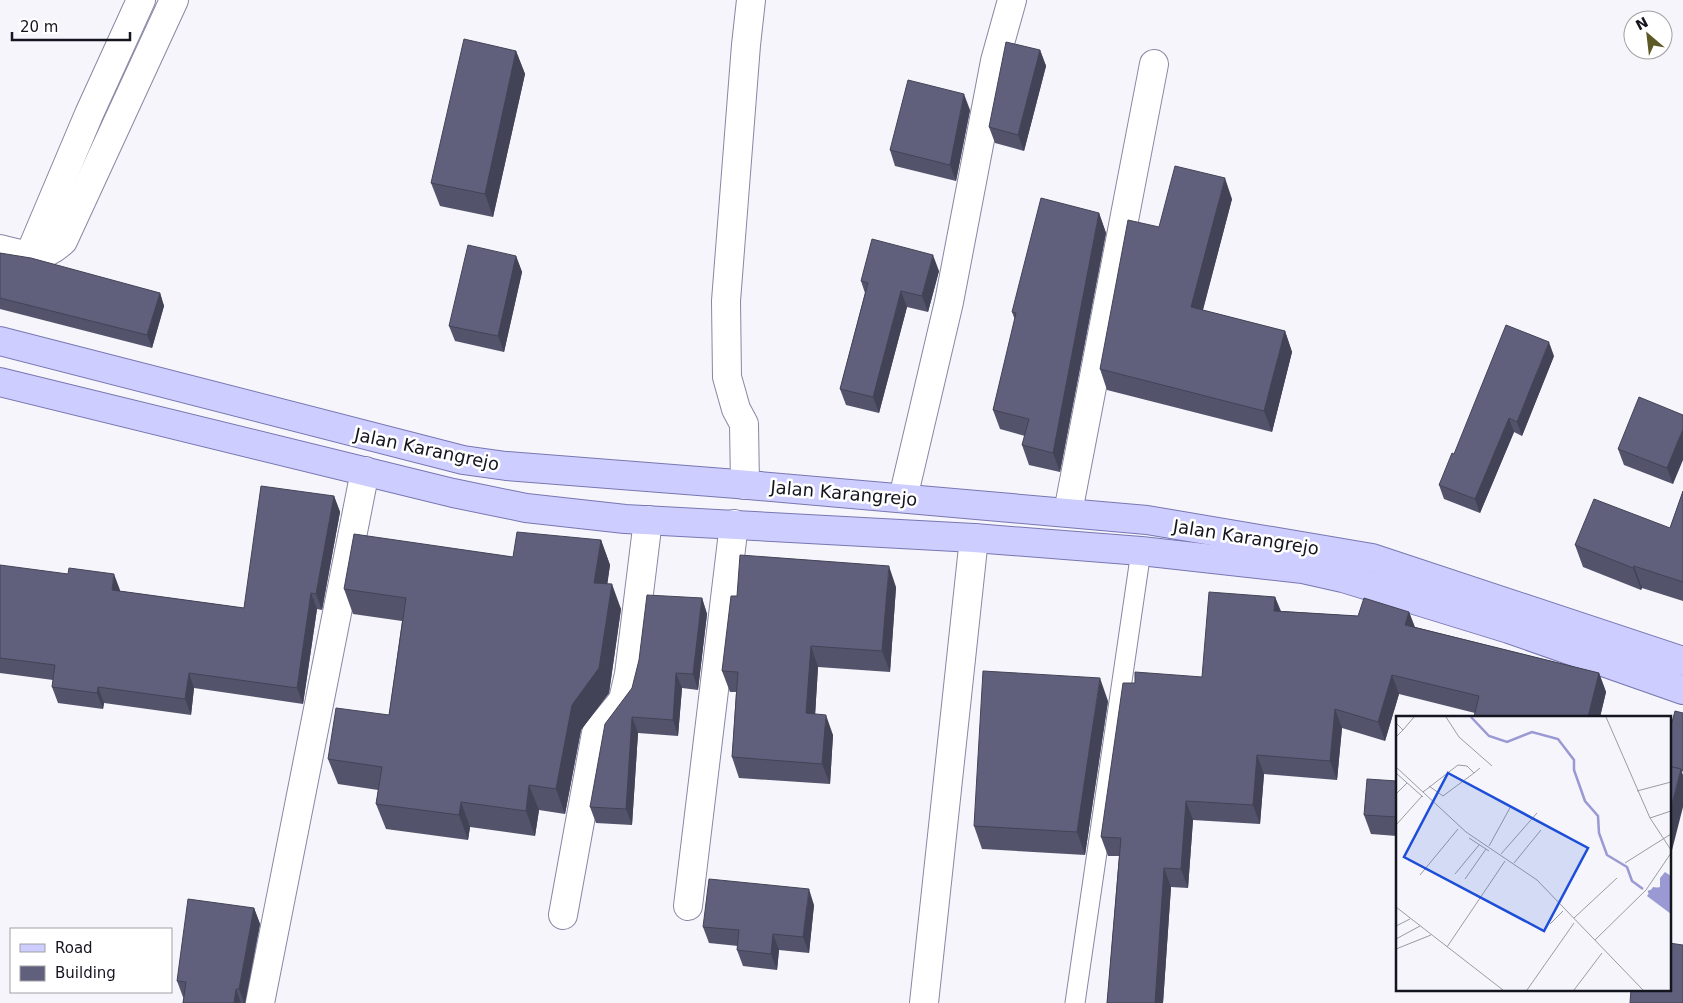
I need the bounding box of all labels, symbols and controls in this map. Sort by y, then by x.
scale bar [12,10,130,42]
north arrow [1623,10,1673,60]
text: N [1633,14,1651,33]
text: 20 m [20,18,58,36]
street label: Jalan Karangrejo [352,423,501,475]
street label: Jalan Karangrejo [769,476,918,510]
street label: Jalan Karangrejo [1171,515,1320,559]
inset map [1396,716,1670,990]
legend [10,928,172,993]
text: Road [55,939,93,957]
text: Building [55,964,116,982]

